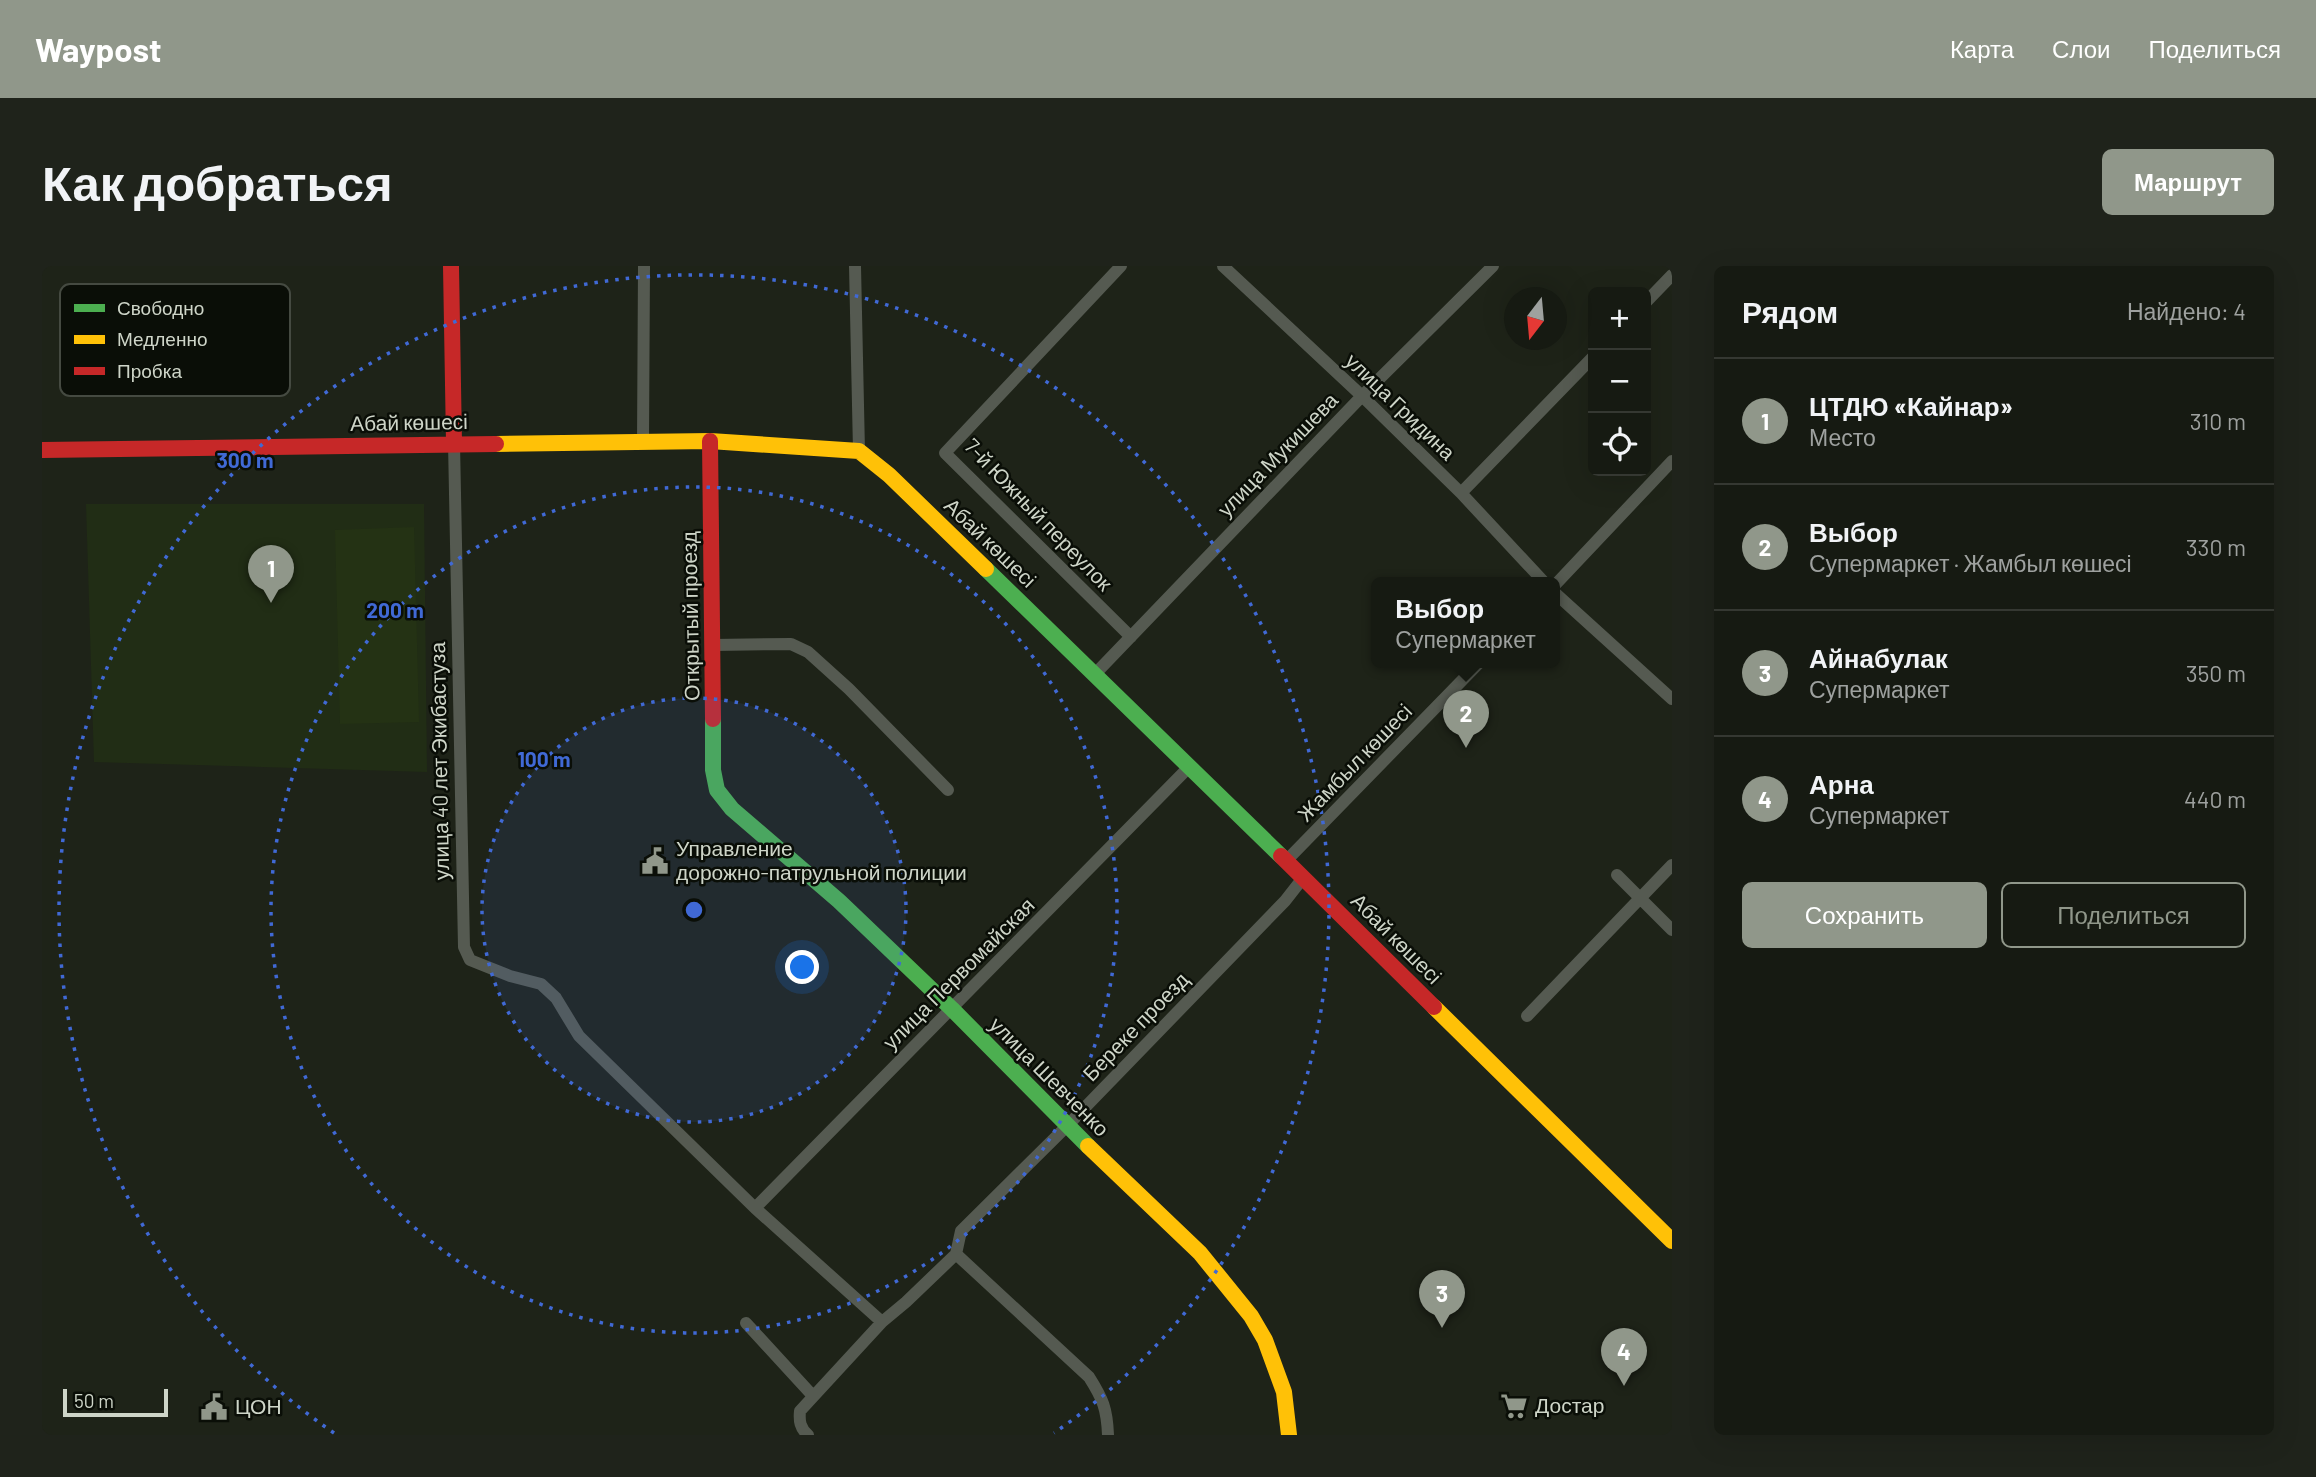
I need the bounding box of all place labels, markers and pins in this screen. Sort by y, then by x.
pin: 1 [248,545,294,603]
pin: 2 [1443,690,1489,748]
place label: Управление дорожно-патрульной полиции [676,835,967,884]
public building icon: Управление дорожно-патрульной полиции [640,846,670,876]
centre of rings [682,898,706,922]
pin: 3 [1419,1270,1465,1328]
pin: 4 [1601,1328,1647,1386]
supermarket icon: Достар [1499,1391,1529,1421]
public building icon: ЦОН [199,1392,229,1422]
place label: Достар [1535,1392,1604,1417]
place label: ЦОН [235,1393,282,1418]

